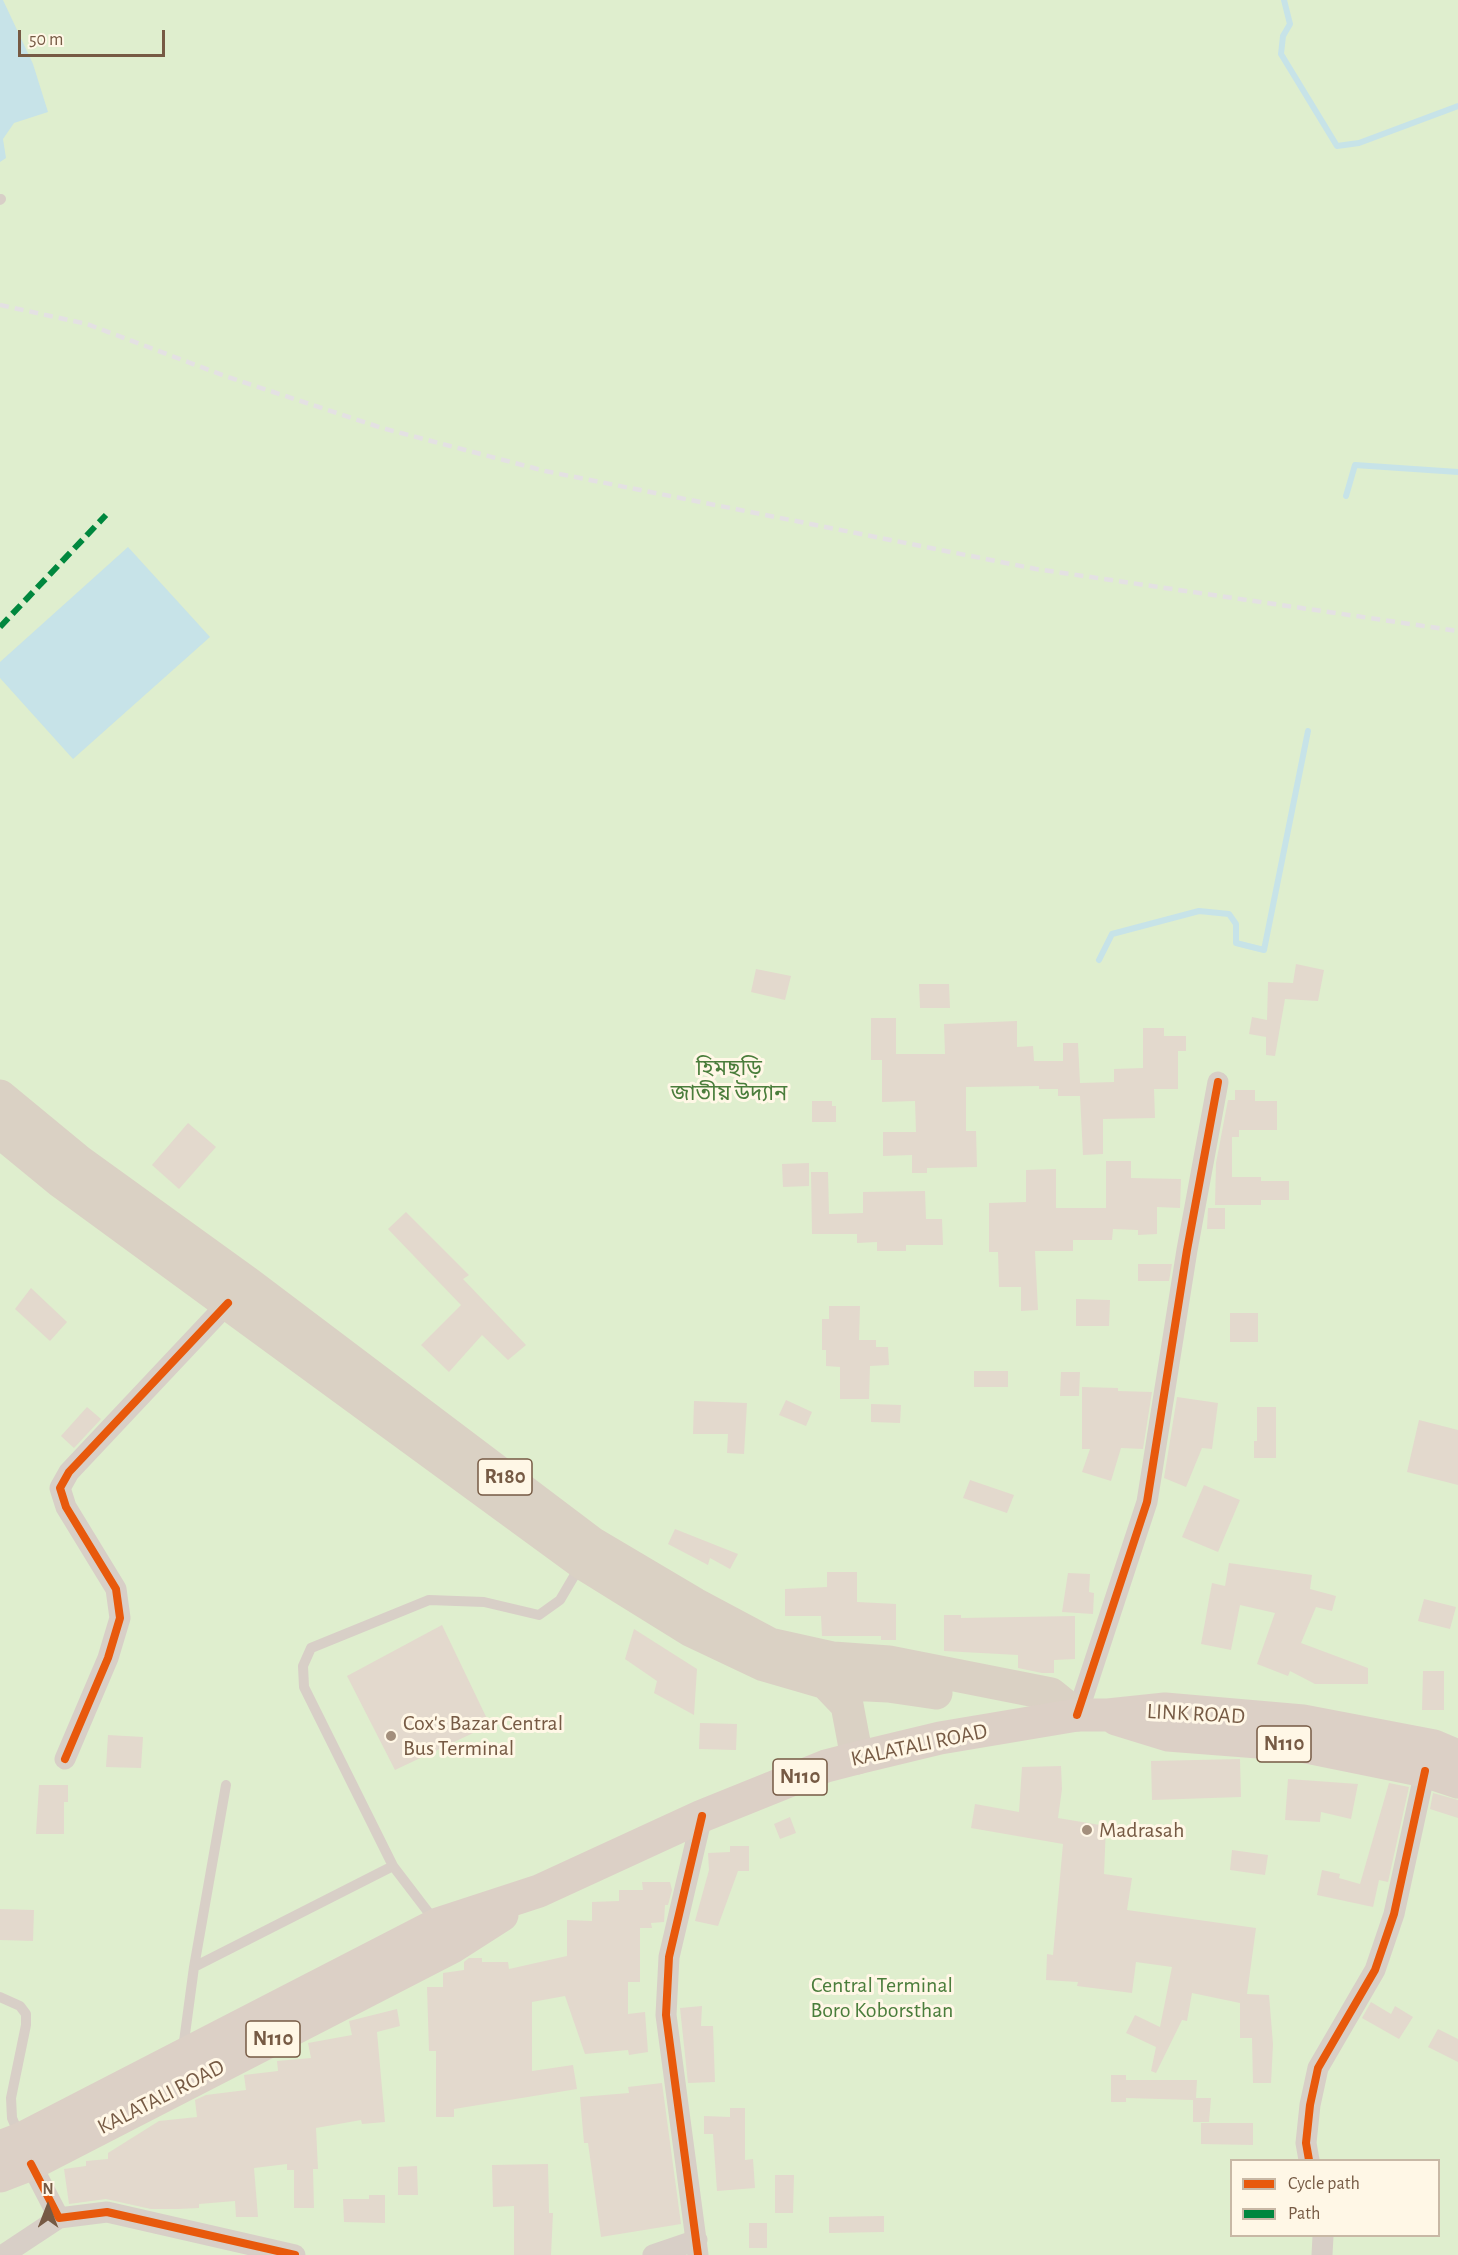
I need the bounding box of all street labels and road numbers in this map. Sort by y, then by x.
road number: R180 [478,1459,532,1495]
street label: LINK ROAD [1146,1698,1246,1730]
street label: KALATALI ROAD [848,1718,990,1772]
road number: N110 [1257,1726,1311,1762]
road number: N110 [773,1759,827,1795]
road number: N110 [246,2021,300,2057]
street label: KALATALI ROAD [93,2054,229,2140]

